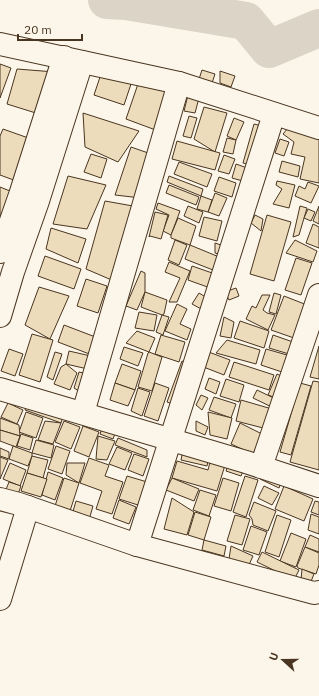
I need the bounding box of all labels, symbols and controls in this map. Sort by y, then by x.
scale bar [18,16,82,42]
text: 20 m [24,22,52,37]
north arrow [263,640,303,680]
text: U [266,650,282,662]

